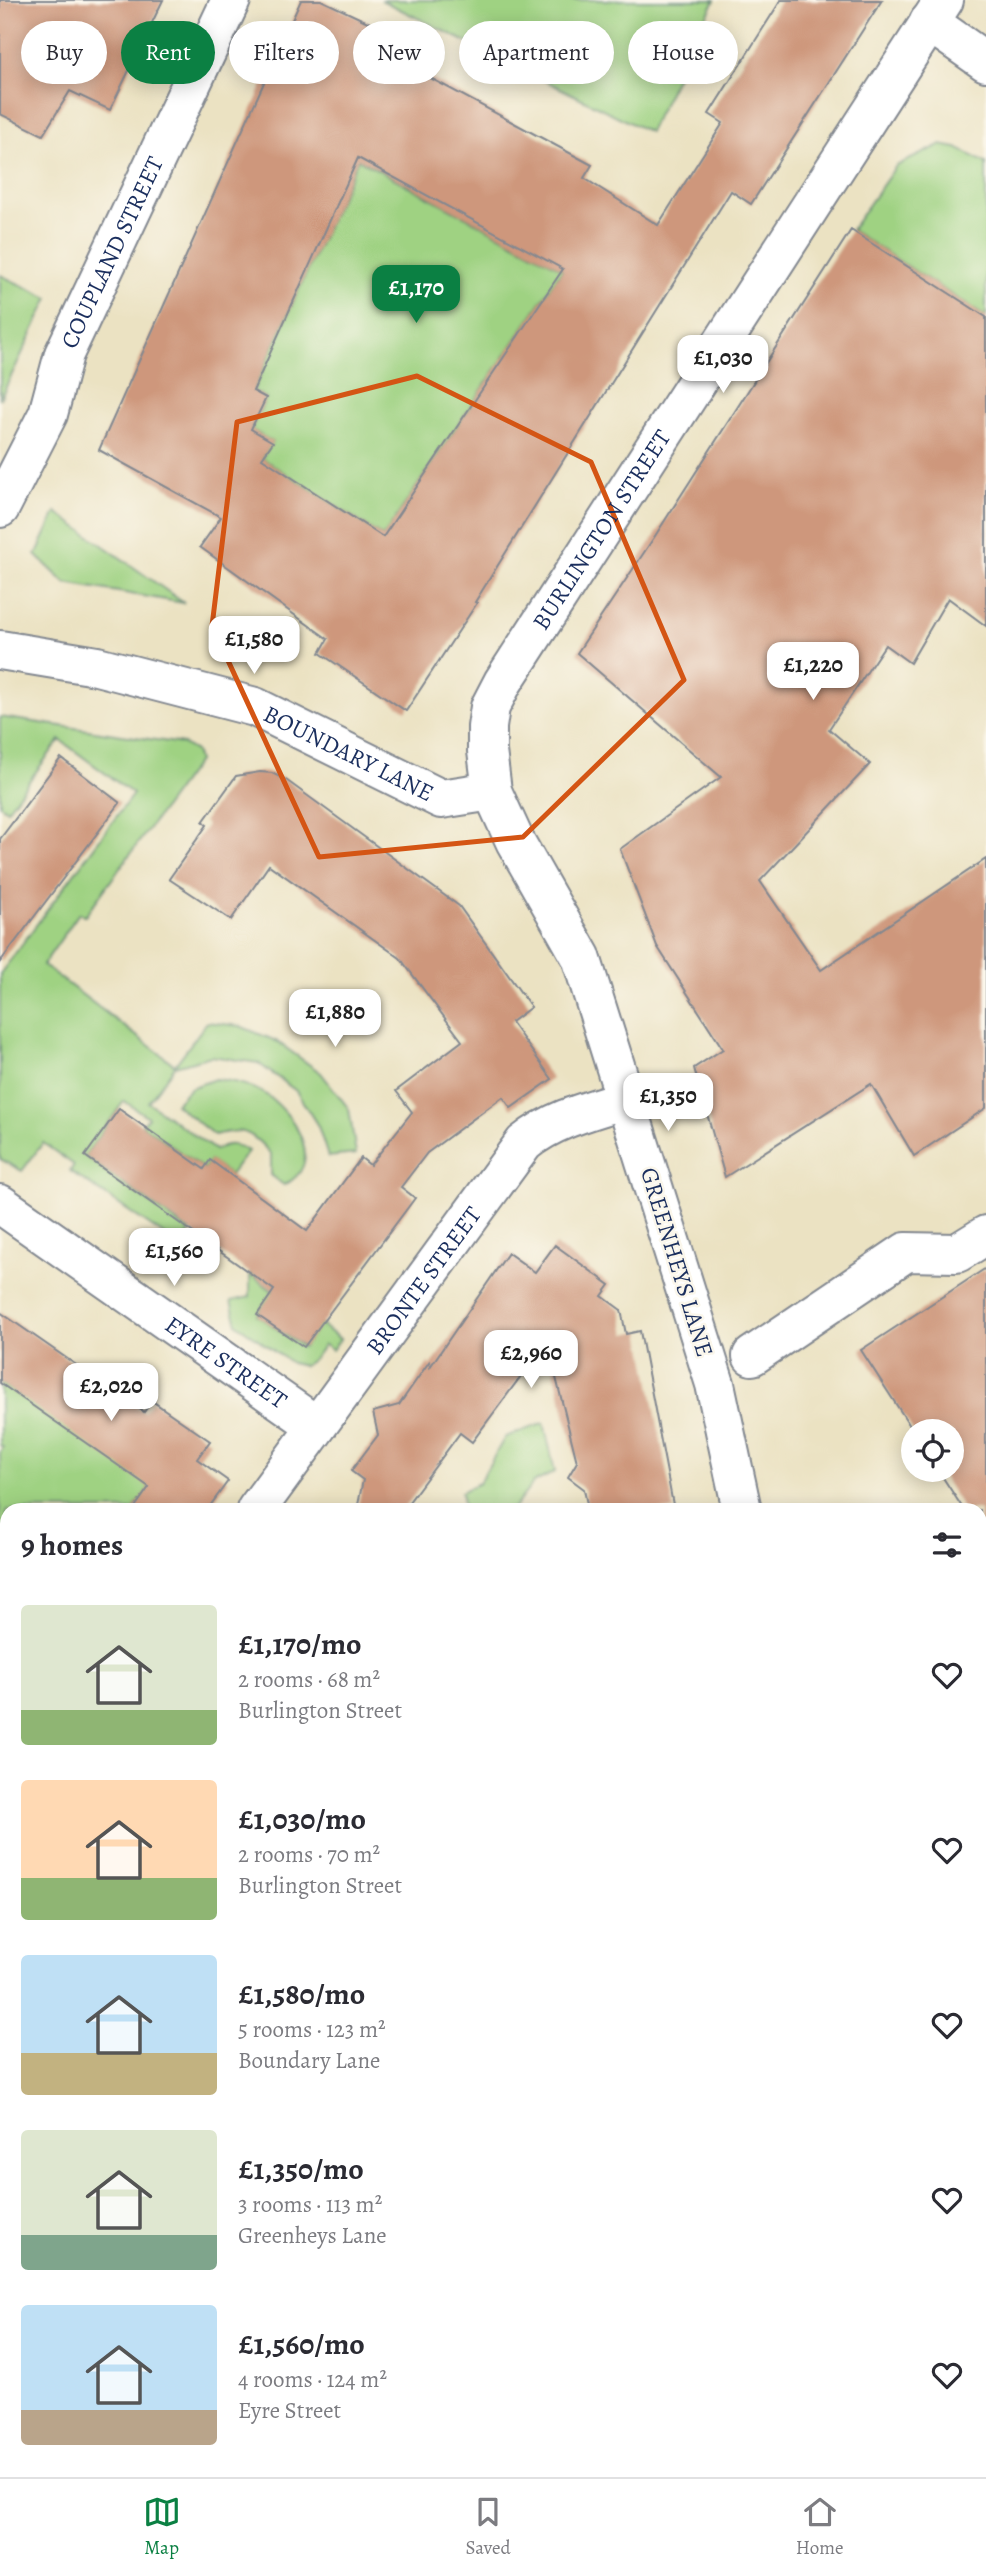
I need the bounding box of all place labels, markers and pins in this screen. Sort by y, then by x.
pin: £1,170 [359,266,473,325]
pin: £1,030 [666,336,780,395]
pin: £1,580 [197,616,311,676]
pin: £1,220 [756,642,870,702]
pin: £1,880 [278,990,392,1049]
pin: £1,350 [611,1074,725,1133]
pin: £1,560 [117,1228,231,1288]
pin: £2,960 [474,1330,588,1390]
pin: £2,020 [54,1364,168,1423]

